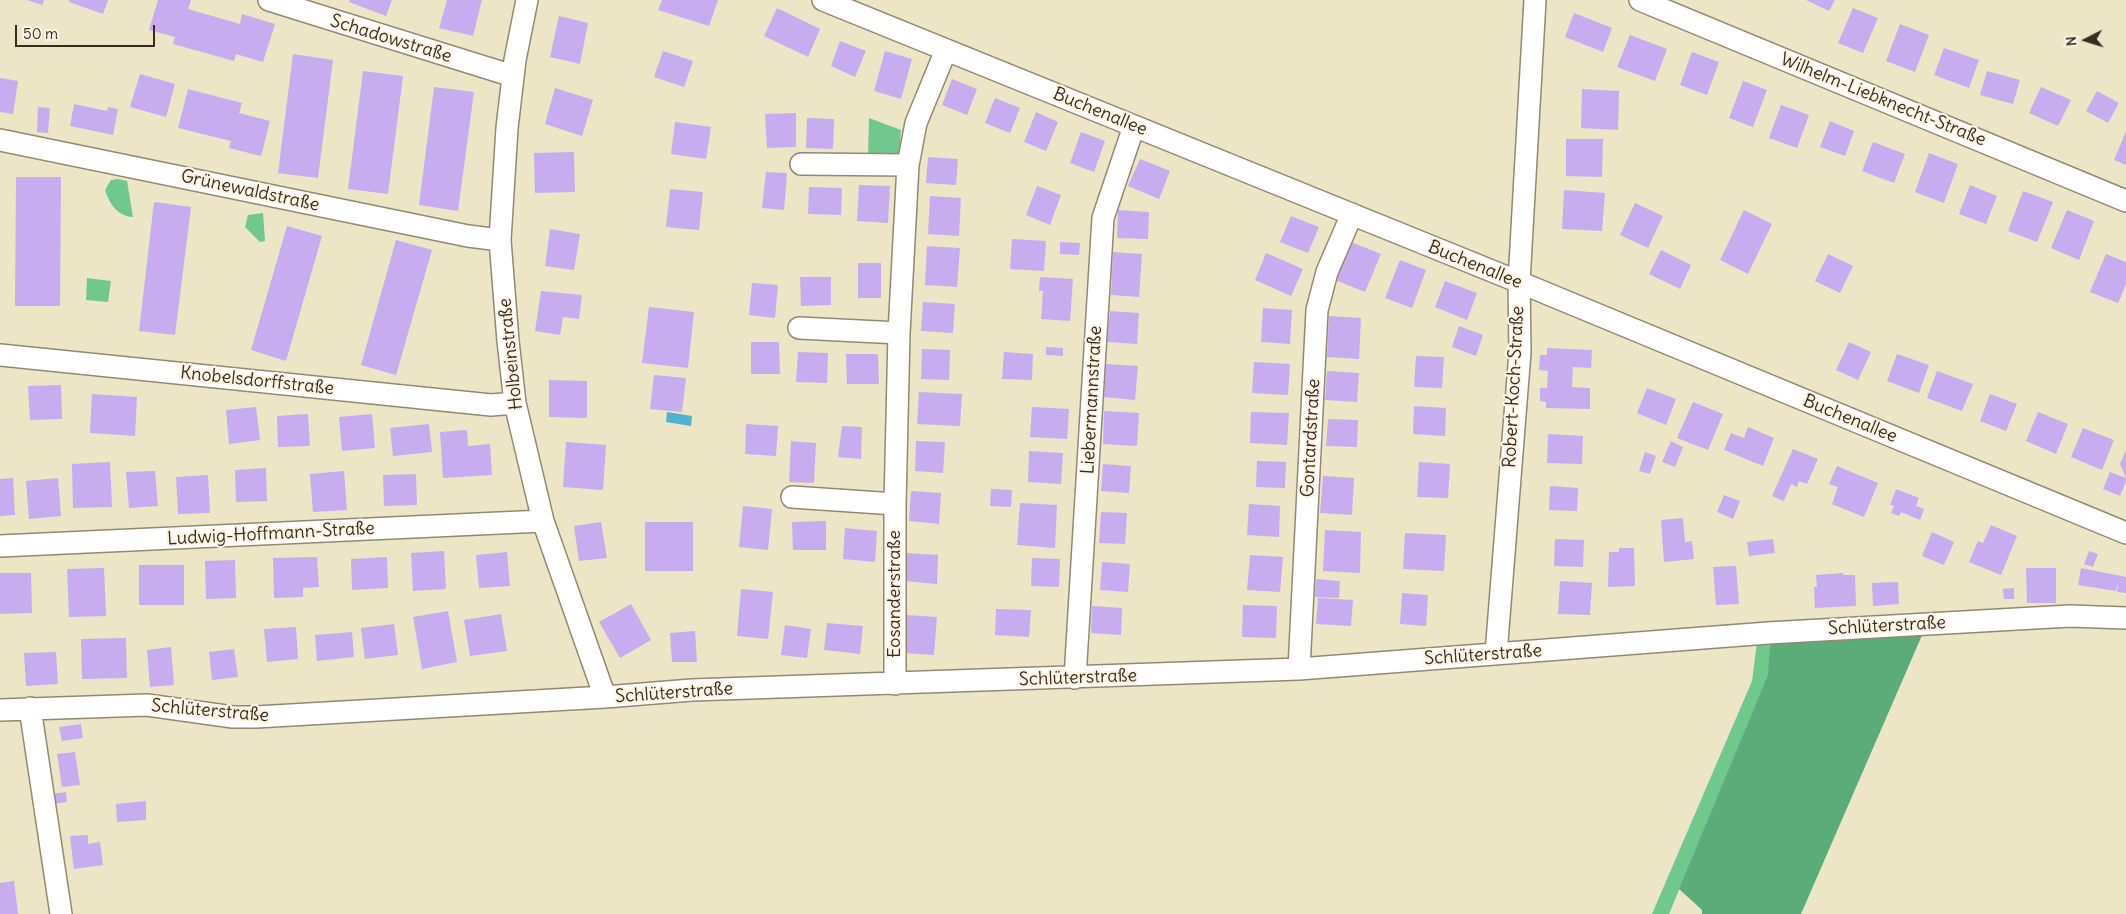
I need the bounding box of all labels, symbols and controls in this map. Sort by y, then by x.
street label: Schadowstraße [328,10,454,68]
scale bar [18,15,158,47]
north arrow [2061,15,2111,65]
text: 50 m [23,24,58,43]
text: N [2062,36,2080,47]
street label: Wilhelm-Liebknecht-Straße [1777,49,1989,151]
street label: Buchenallee [1050,83,1150,141]
street label: Grünewaldstraße [179,166,321,216]
street label: Buchenallee [1425,236,1525,294]
street label: Holbeinstraße [494,297,528,411]
street label: Robert-Koch-Straße [1499,305,1529,469]
street label: Liebermannstraße [1077,325,1107,475]
street label: Knobelsdorffstraße [179,362,335,400]
street label: Gontardstraße [1297,378,1325,498]
street label: Buchenallee [1800,390,1900,448]
street label: Ludwig-Hoffmann-Straße [167,518,375,550]
street label: Eosanderstraße [884,530,906,658]
street label: Schlüterstraße [1827,612,1947,640]
street label: Schlüterstraße [1423,640,1543,670]
street label: Schlüterstraße [1019,665,1137,691]
street label: Schlüterstraße [614,678,734,708]
street label: Schlüterstraße [150,695,270,727]

